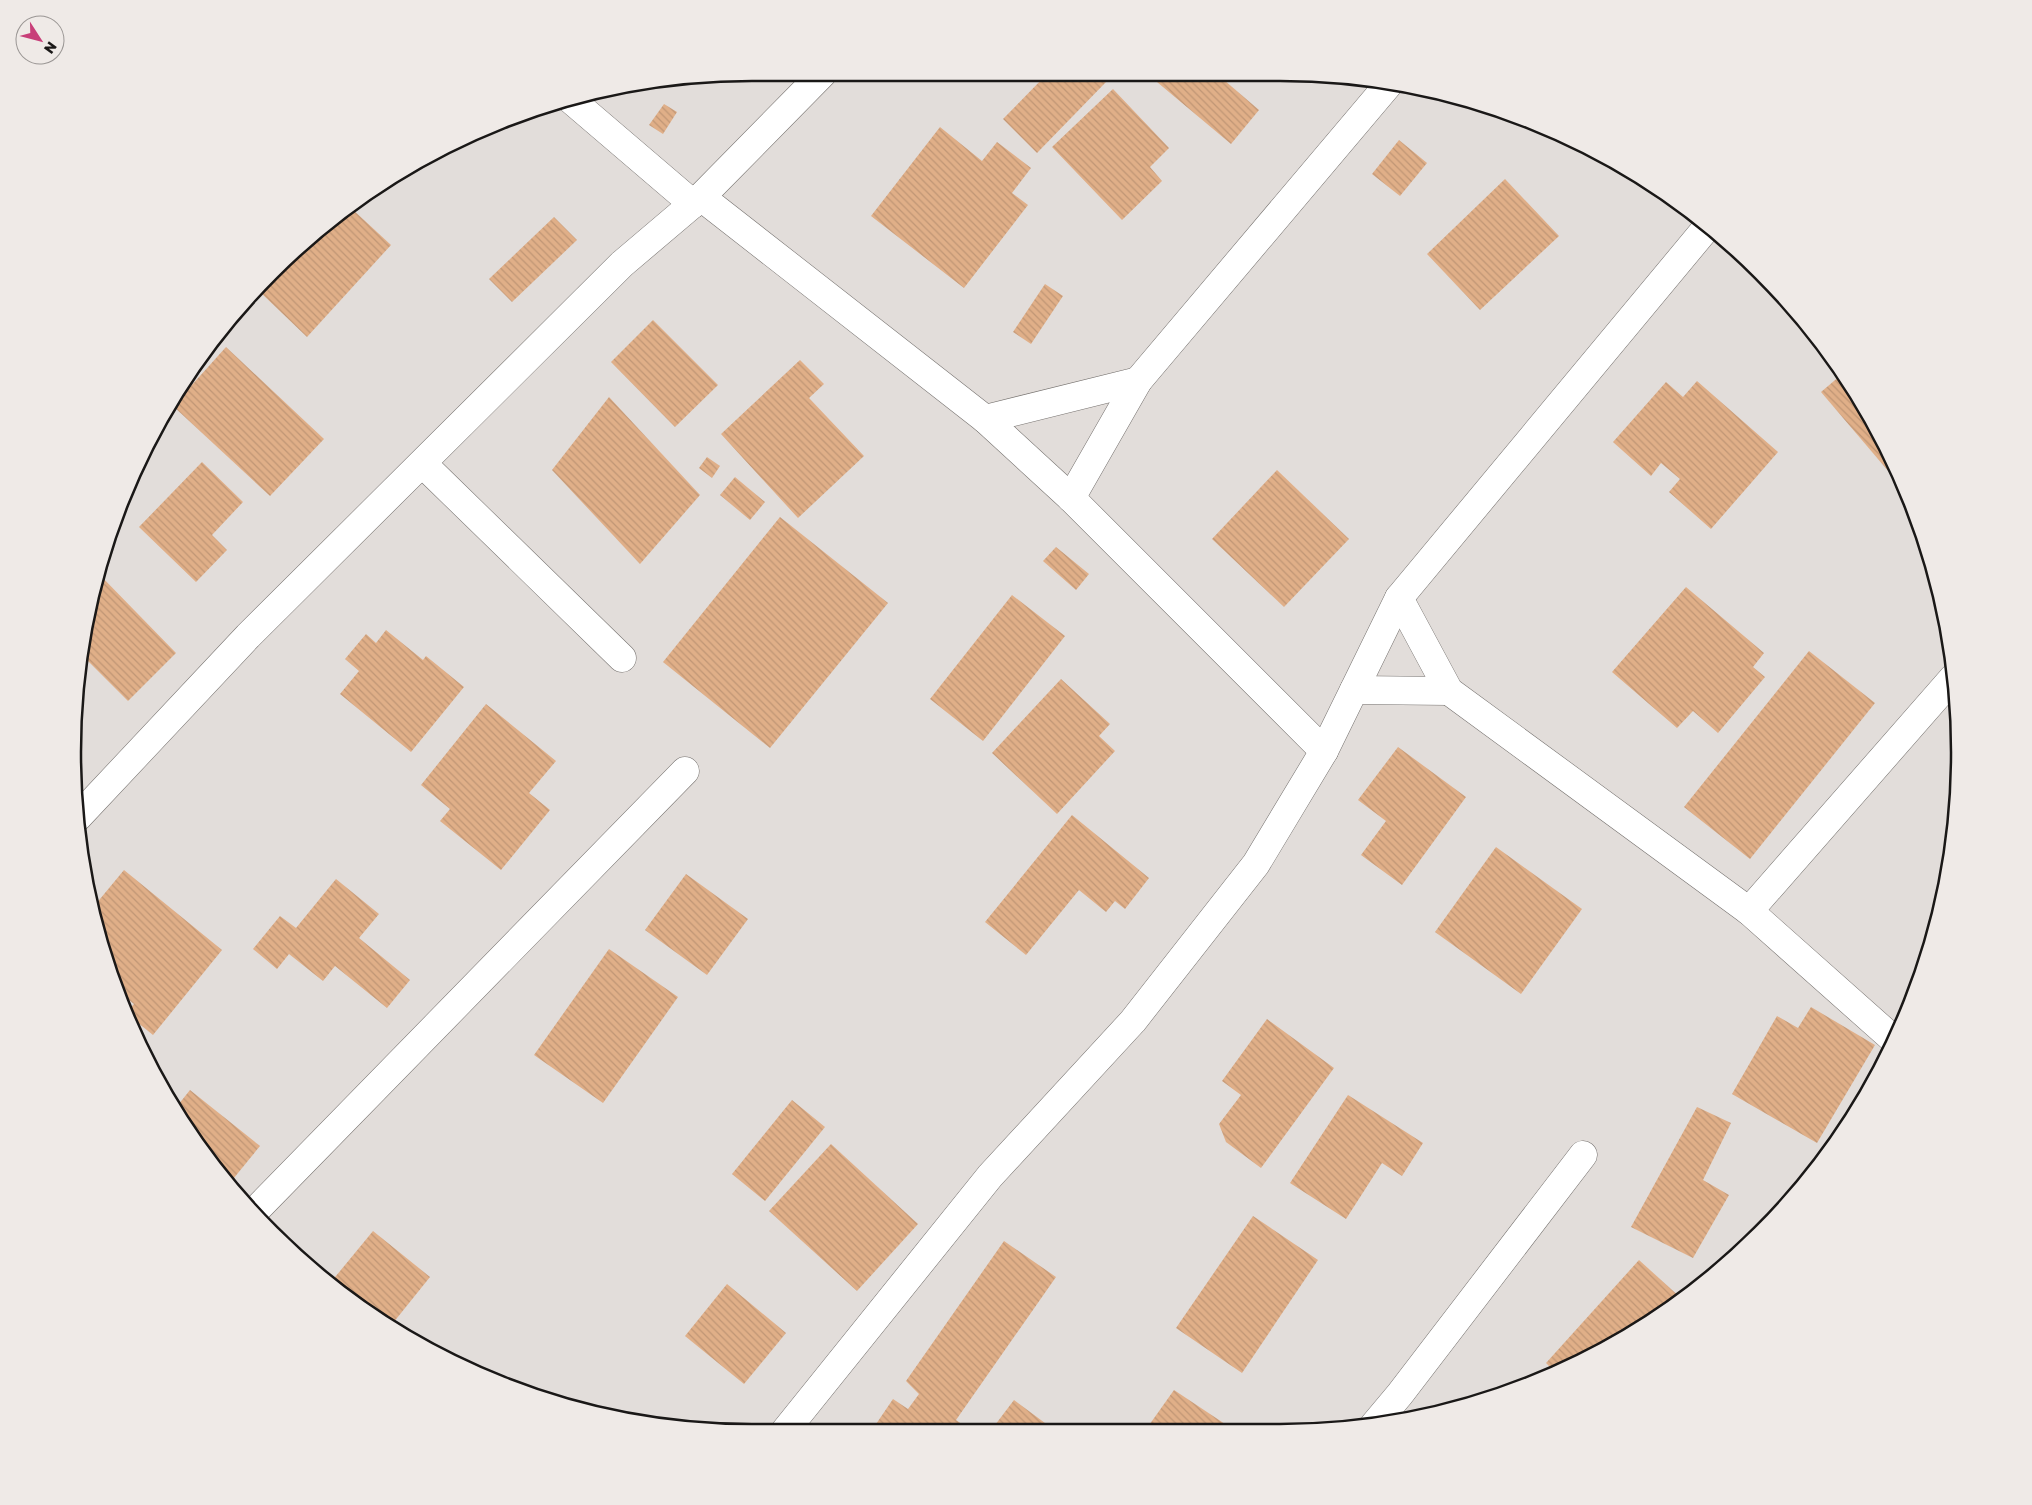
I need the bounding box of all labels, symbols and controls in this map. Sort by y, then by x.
north arrow [15,15,65,65]
text: N [41,39,61,57]

